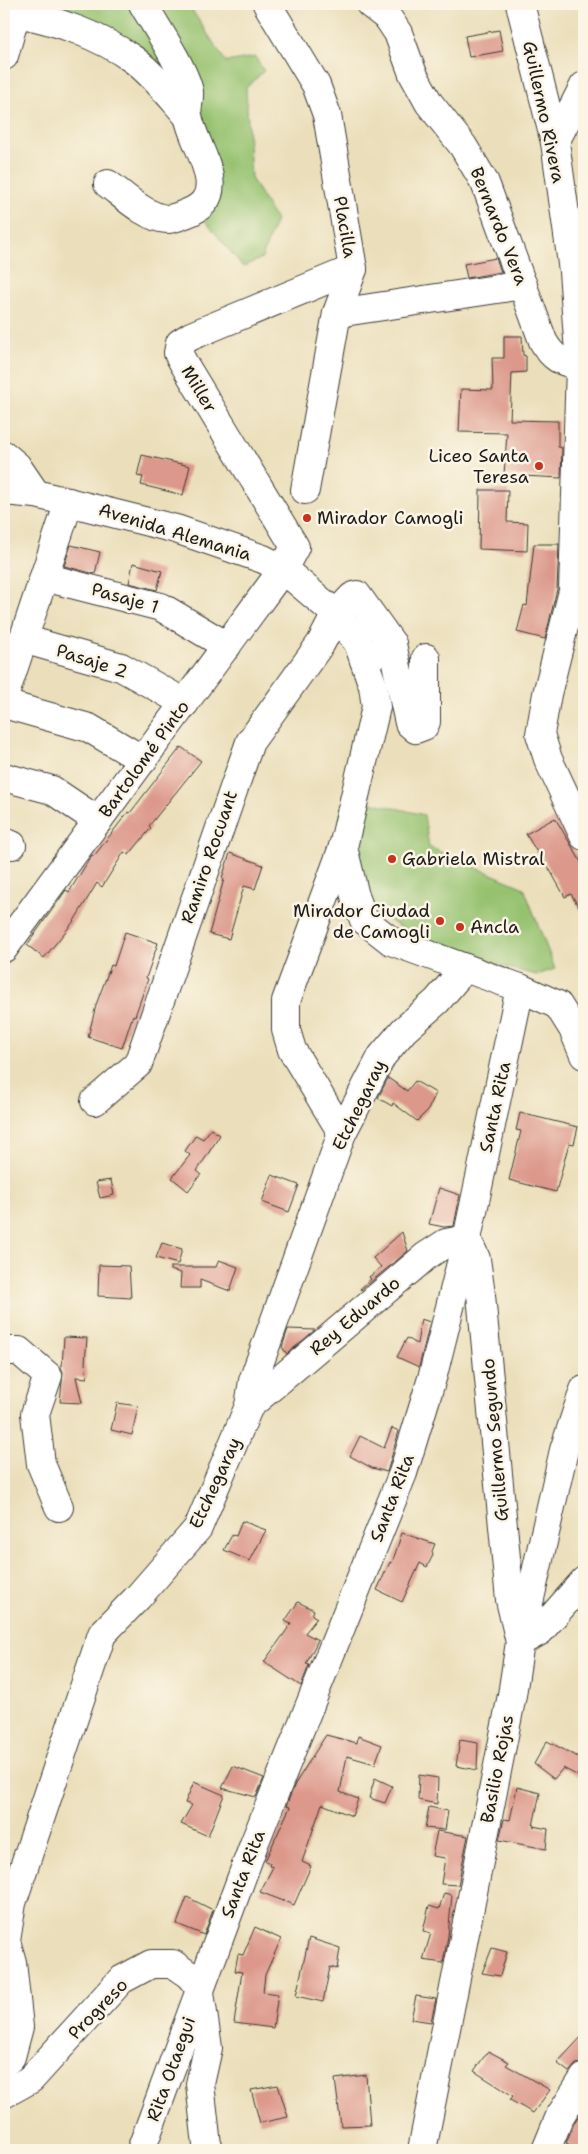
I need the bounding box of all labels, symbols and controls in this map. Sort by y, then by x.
street label: Guillermo Rivera [517,39,571,185]
street label: Bernardo Vera [464,163,534,289]
street label: Placilla [328,194,362,260]
street label: Miller [176,361,222,417]
place label: Liceo Santa Teresa [429,444,529,489]
marker: Liceo Santa Teresa [533,460,545,472]
street label: Avenida Alemania [96,497,254,567]
place label: Mirador Camogli [317,506,464,530]
marker: Mirador Camogli [301,512,313,524]
street label: Pasaje 1 [89,577,161,619]
street label: Pasaje 2 [53,638,131,684]
street label: Bartolomé Pinto [93,696,195,822]
street label: Ramiro Rocuant [175,787,243,927]
place label: Gabriela Mistral [402,847,545,871]
marker: Gabriela Mistral [386,853,398,865]
place label: Mirador Ciudad de Camogli [293,899,430,944]
marker: Mirador Ciudad de Camogli [434,915,446,927]
place label: Ancla [470,915,519,939]
marker: Ancla [454,921,466,933]
street label: Etchegaray [327,1056,391,1154]
street label: Santa Rita [474,1059,516,1155]
street label: Rey Eduardo [305,1271,405,1361]
street label: Guillermo Segundo [476,1357,514,1523]
street label: Etchegaray [183,1433,247,1533]
street label: Santa Rita [364,1451,420,1545]
street label: Basilio Rojas [475,1713,519,1825]
street label: Santa Rita [215,1827,271,1921]
street label: Progreso [63,1973,133,2045]
street label: Rita Otaegui [141,2013,201,2125]

